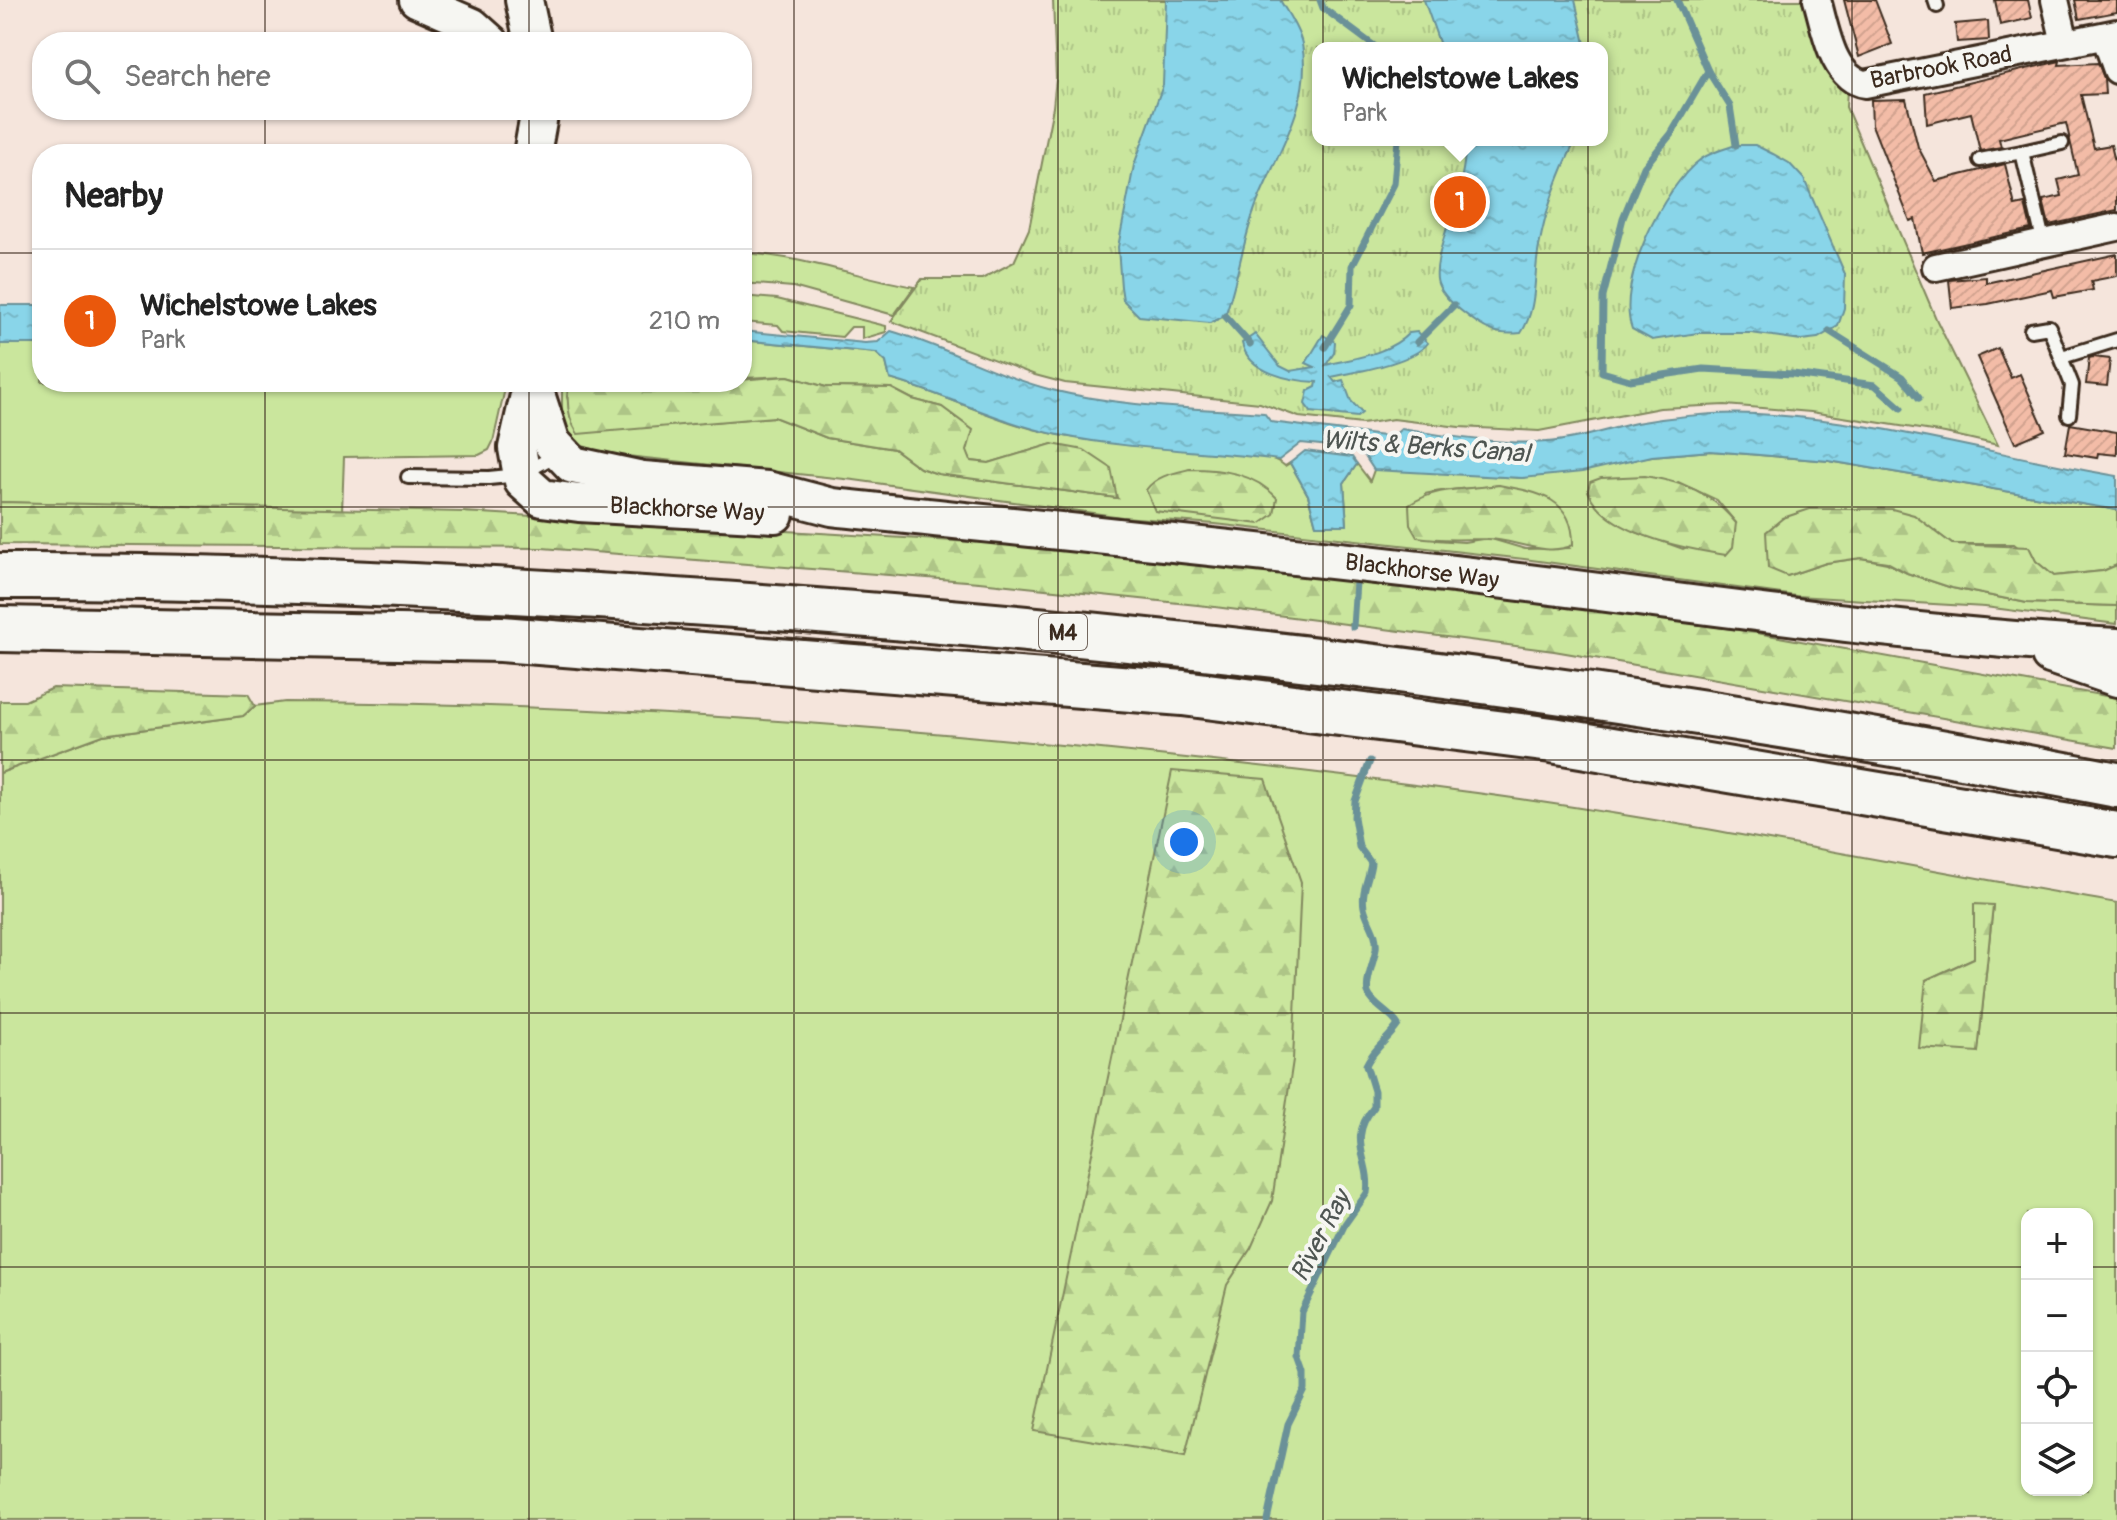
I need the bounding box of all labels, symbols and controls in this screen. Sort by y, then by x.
search box [32,32,752,120]
street label: Barbrook Road [1868,40,2014,95]
popup [1312,42,1608,146]
icon: search [60,54,104,98]
text: Search here [124,58,271,95]
text: Wichelstowe Lakes [1342,60,1578,97]
text: Park [1342,97,1387,129]
pin: 1 [1434,172,1486,232]
text: Nearby [64,175,163,218]
text: Wichelstowe Lakes [140,287,377,324]
text: 1 [85,305,95,337]
text: 210 m [649,305,720,337]
text: Park [140,324,186,356]
water label: Wilts & Berks Canal [1321,424,1534,470]
street label: Blackhorse Way [609,491,765,528]
street label: Blackhorse Way [1343,548,1501,595]
road number: M4 [1039,614,1087,650]
your location [1164,822,1204,862]
water label: River Ray [1284,1183,1359,1287]
map controls [2021,1208,2093,1496]
button: + [2021,1208,2093,1280]
button: − [2021,1280,2093,1352]
button: locate [2021,1352,2093,1424]
button: layers [2021,1424,2093,1496]

